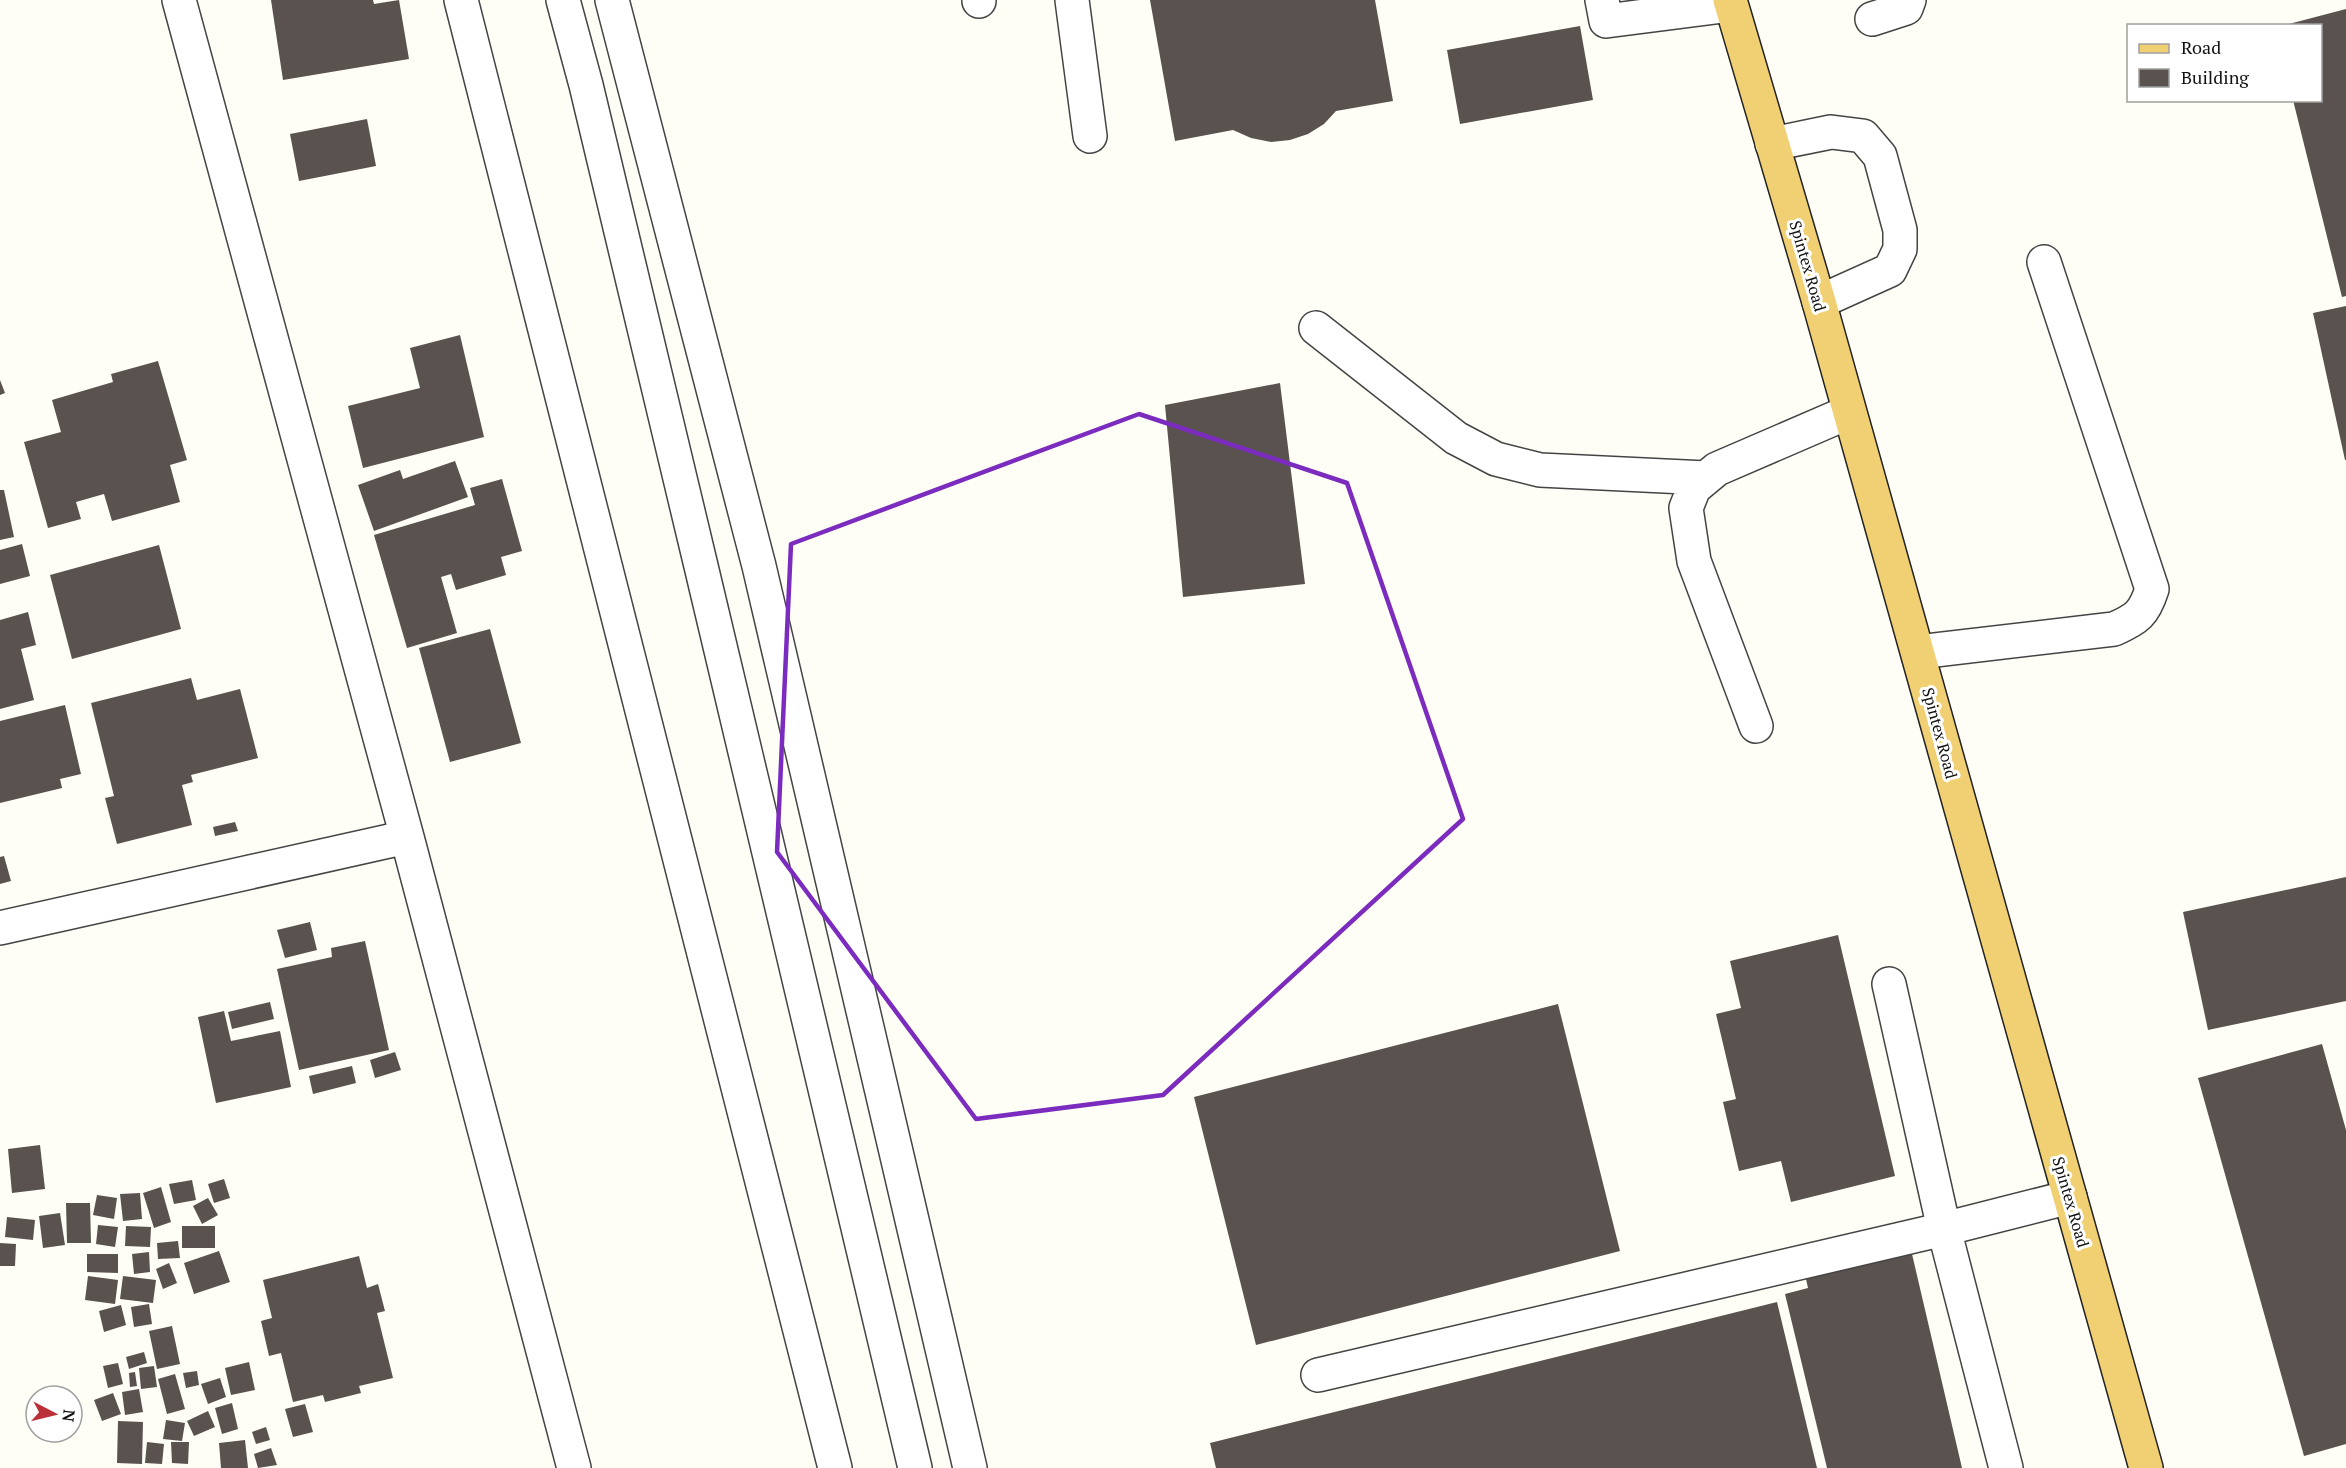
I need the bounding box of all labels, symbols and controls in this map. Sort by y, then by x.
legend [2127,24,2322,102]
text: Road [2181,35,2221,59]
text: Building [2181,65,2249,89]
street label: Spintex Road [1785,218,1831,314]
street label: Spintex Road [1917,685,1963,781]
street label: Spintex Road [2048,1154,2094,1250]
north arrow [24,1384,84,1444]
text: N [57,1408,81,1423]

